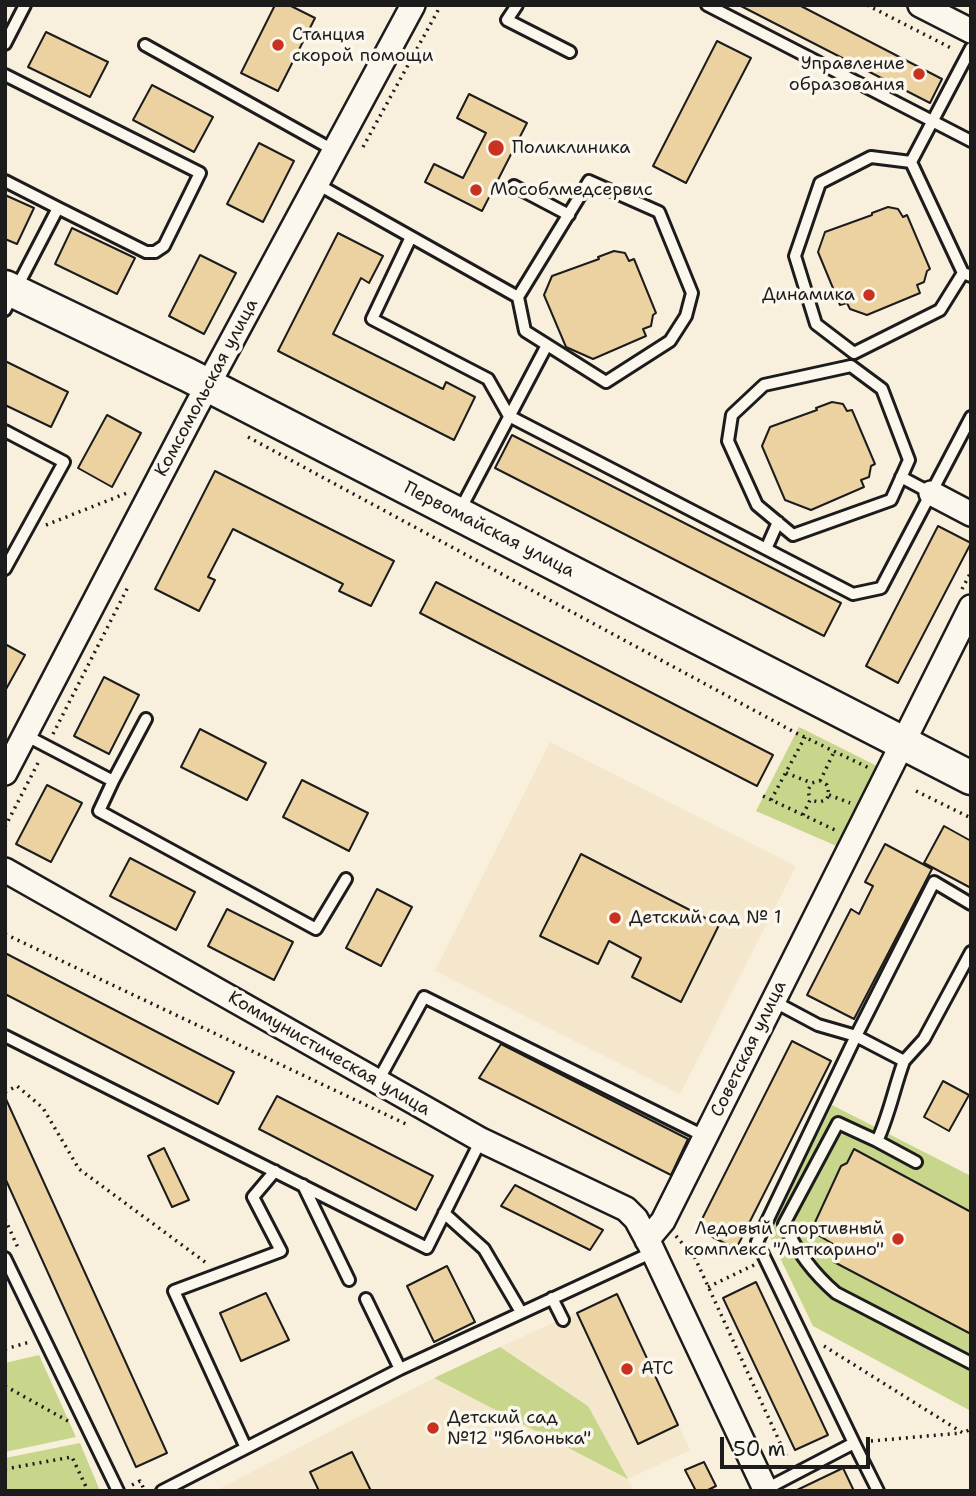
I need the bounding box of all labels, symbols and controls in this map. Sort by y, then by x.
place label: Станция скорой помощи [292,24,433,66]
marker: Станция скорой помощи [270,37,286,53]
place label: Управление образования [789,53,905,96]
marker: Управление образования [911,66,927,82]
place label: Поликлиника [512,137,630,159]
marker: Поликлиника [486,138,506,158]
place label: Мособлмедсервис [490,179,653,201]
marker: Мособлмедсервис [468,182,484,198]
place label: Динамика [762,284,855,306]
marker: Динамика [861,287,877,303]
street label: Комсомольская улица [151,295,263,481]
street label: Первомайская улица [400,477,578,583]
place label: Детский сад № 1 [629,907,781,929]
marker: Детский сад № 1 [607,910,623,926]
street label: Советская улица [707,977,791,1121]
street label: Коммунистическая улица [224,987,434,1121]
place label: Ледовый спортивный комплекс "Лыткарино" [684,1218,884,1260]
marker: Ледовый спортивный комплекс "Лыткарино" [890,1231,906,1247]
place label: АТС [641,1358,673,1380]
marker: АТС [619,1361,635,1377]
place label: Детский сад №12 "Яблонька" [447,1407,591,1450]
marker: Детский сад №12 "Яблонька" [425,1420,441,1436]
scale bar [724,1422,874,1466]
text: 50 m [733,1435,786,1463]

